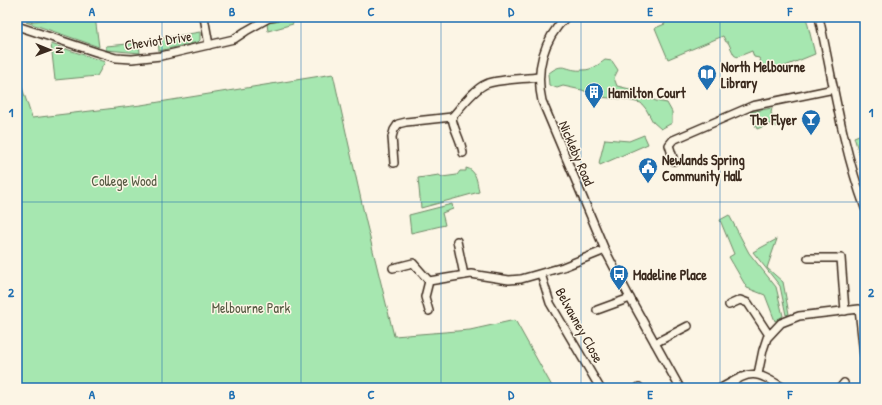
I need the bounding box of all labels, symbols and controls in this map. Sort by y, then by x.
text: A [89,2,96,20]
text: B [229,2,236,20]
text: C [367,2,375,20]
text: D [508,2,515,20]
text: E [647,2,653,20]
text: F [787,2,794,20]
street label: Cheviot Drive [123,26,193,54]
north arrow [30,30,70,70]
text: N [53,47,67,53]
place label: North Melbourne Library [721,57,806,94]
library icon: North Melbourne Library [696,63,718,91]
building icon: Hamilton Court [583,81,605,109]
place label: Hamilton Court [608,83,687,102]
text: 1 [9,103,14,121]
text: 1 [869,103,874,121]
bar icon: The Flyer [800,108,822,136]
place label: The Flyer [749,110,798,131]
street label: Nickleby Road [554,118,599,189]
place label: Newlands Spring Community Hall [662,150,745,187]
public building icon: Newlands Spring Community Hall [637,156,659,184]
park label: College Wood [91,171,157,191]
bus stop icon: Madeline Place [608,263,630,291]
place label: Madeline Place [633,265,707,284]
text: 2 [8,283,15,301]
text: 2 [868,283,875,301]
street label: Belvawney Close [551,284,609,367]
park label: Melbourne Park [212,298,290,317]
text: A [89,385,96,403]
text: B [229,385,236,403]
text: C [367,385,375,403]
text: D [508,385,515,403]
text: E [647,385,653,403]
text: F [787,385,794,403]

